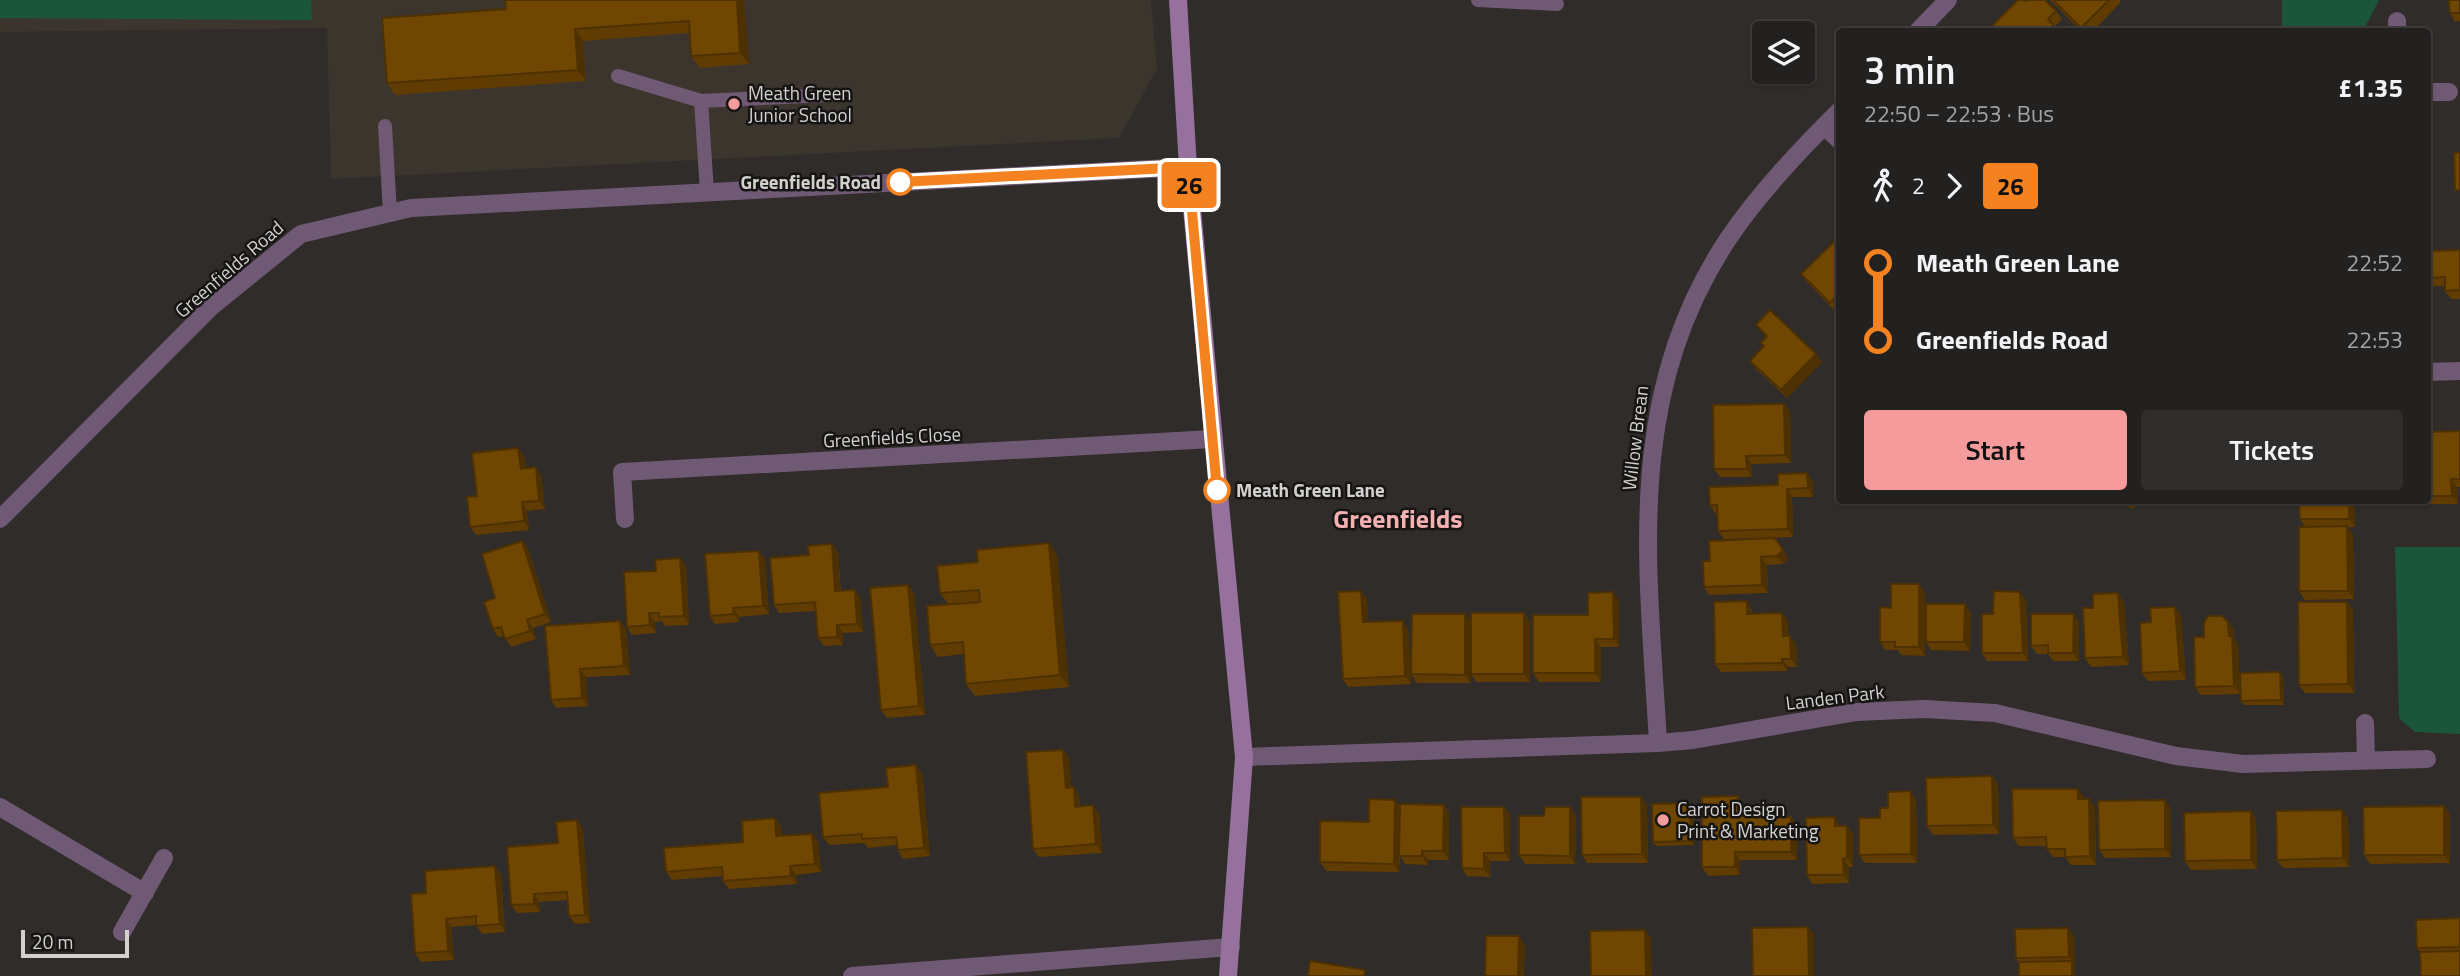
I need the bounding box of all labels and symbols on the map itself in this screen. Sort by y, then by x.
place label: Meath Green Junior School [748,78,852,129]
marker: Meath Green Junior School [726,96,742,112]
line badge: 26 [1158,162,1220,208]
place label: Greenfields Road [740,167,881,196]
marker: Greenfields Road [887,169,913,195]
street label: Greenfields Road [168,213,290,324]
street label: Willow Brean [1614,384,1655,492]
street label: Greenfields Close [822,418,962,455]
place label: Meath Green Lane [1236,475,1385,504]
marker: Meath Green Lane [1204,477,1230,503]
district label: Greenfields [1333,499,1463,538]
street label: Landen Park [1784,676,1886,717]
place label: Carrot Design Print & Marketing [1677,794,1819,845]
marker: Carrot Design Print & Marketing [1655,812,1671,828]
scale bar [21,927,130,959]

